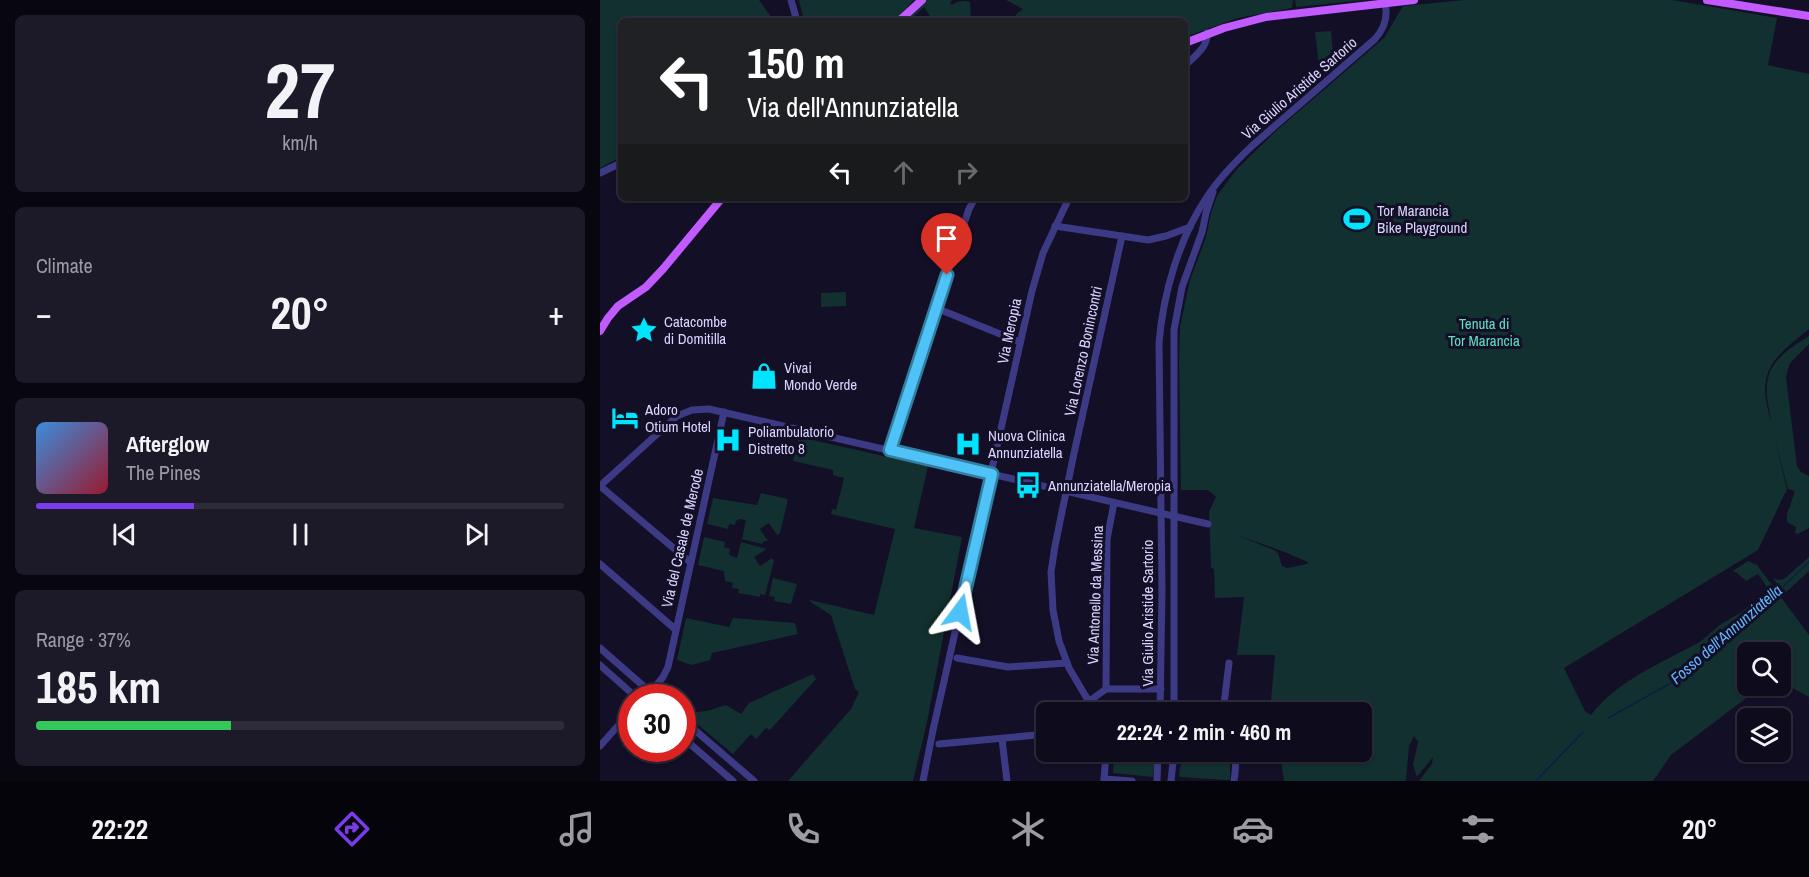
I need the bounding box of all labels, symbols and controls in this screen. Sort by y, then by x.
street label: Via Giulio Aristide Sartorio [1237,32,1361,144]
text: 150 m [747,35,845,91]
text: 27 [264,37,336,142]
icon: left [648,42,726,120]
text: Via dell'Annunziatella [747,89,959,125]
text: km/h [282,129,318,156]
icon: left [824,156,857,189]
icon: ahead [887,156,920,189]
icon: right [950,156,983,189]
place label: Tor Marancia Bike Playground [1377,200,1467,238]
sports icon: Tor Marancia Bike Playground [1342,204,1372,234]
pin [921,213,972,275]
icon: arrive [930,222,963,255]
text: Climate [36,252,93,279]
text: 20° [270,282,330,343]
street label: Via Lorenzo Bonincontri [1059,284,1107,418]
text: − [36,291,52,335]
text: + [548,291,564,335]
street label: Via Meropia [992,296,1026,366]
place label: Catacombe di Domitilla [664,311,727,349]
park label: Tenuta di Tor Marancia [1448,313,1520,351]
place icon: Catacombe di Domitilla [629,315,659,345]
place label: Vivai Mondo Verde [784,357,857,395]
shop icon: Vivai Mondo Verde [749,361,779,391]
place label: Adoro Otium Hotel [644,399,711,437]
hotel icon: Adoro Otium Hotel [610,403,640,433]
place label: Poliambulatorio Distretto 8 [748,421,834,459]
hospital icon: Poliambulatorio Distretto 8 [713,425,743,455]
place label: Nuova Clinica Annunziatella [987,425,1065,463]
text: Afterglow [126,429,209,459]
hospital icon: Nuova Clinica Annunziatella [953,429,983,459]
text: The Pines [126,459,201,486]
street label: Via del Casale de Merode [656,466,708,610]
bus stop icon: Annunziatella/Meropia [1013,470,1043,500]
place label: Annunziatella/Meropia [1047,475,1171,496]
icon: previous [108,518,141,551]
icon: pause [284,518,317,551]
icon: next [460,518,493,551]
street label: Via Antonello da Messina [1082,525,1108,665]
street label: Via Giulio Aristide Sartorio [1137,539,1158,686]
water label: Fosso dell'Annunziatella [1665,579,1787,689]
position arrow [928,580,992,644]
text: Range · 37% [36,626,131,653]
map controls [1737,642,1791,762]
button: search [1737,642,1791,696]
text: 185 km [36,656,161,717]
speed limit sign: 30 [618,684,696,762]
button: layers [1737,708,1791,762]
text: 22:24 · 2 min · 460 m [1117,717,1291,747]
icon: directions [331,808,373,850]
icon: music [556,808,598,850]
icon: phone [782,808,824,850]
icon: climate [1007,808,1049,850]
icon: car [1232,808,1274,850]
icon: filters [1457,808,1499,850]
text: 22:22 [92,811,148,847]
text: 20° [1682,811,1717,847]

